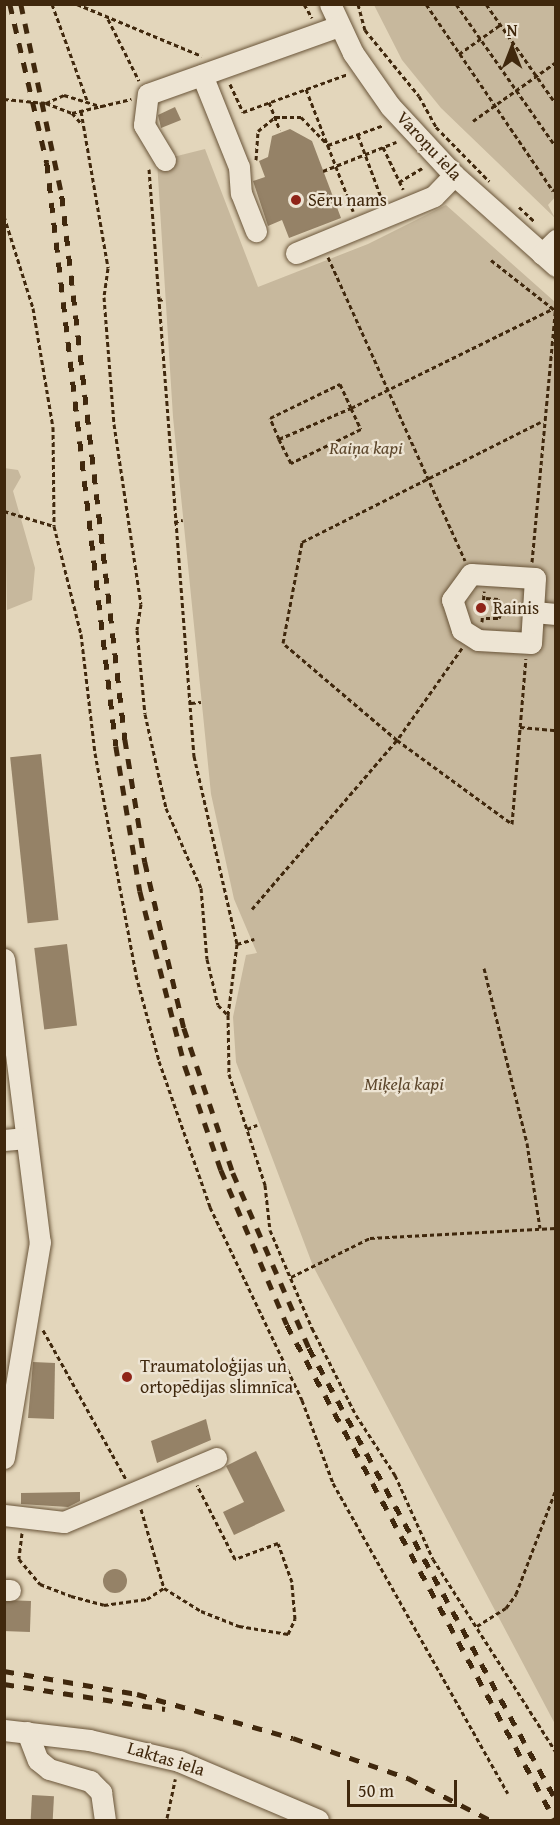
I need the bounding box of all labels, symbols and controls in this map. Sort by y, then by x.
north arrow [482,18,542,78]
text: N [507,18,517,42]
street label: Varoņu iela [392,107,466,185]
place label: Sēru nams [308,189,387,211]
marker: Sēru nams [289,193,303,207]
park label: Raiņa kapi [329,437,403,459]
place label: Rainis [493,597,539,619]
marker: Rainis [474,601,488,615]
park label: Miķeļa kapi [364,1073,444,1095]
place label: Traumatoloģijas un ortopēdijas slimnīca [140,1356,293,1398]
marker: Traumatoloģijas un ortopēdijas slimnīca [118,1368,136,1386]
street label: Laktas iela [125,1737,207,1781]
scale bar [350,1768,460,1806]
text: 50 m [358,1777,394,1804]

